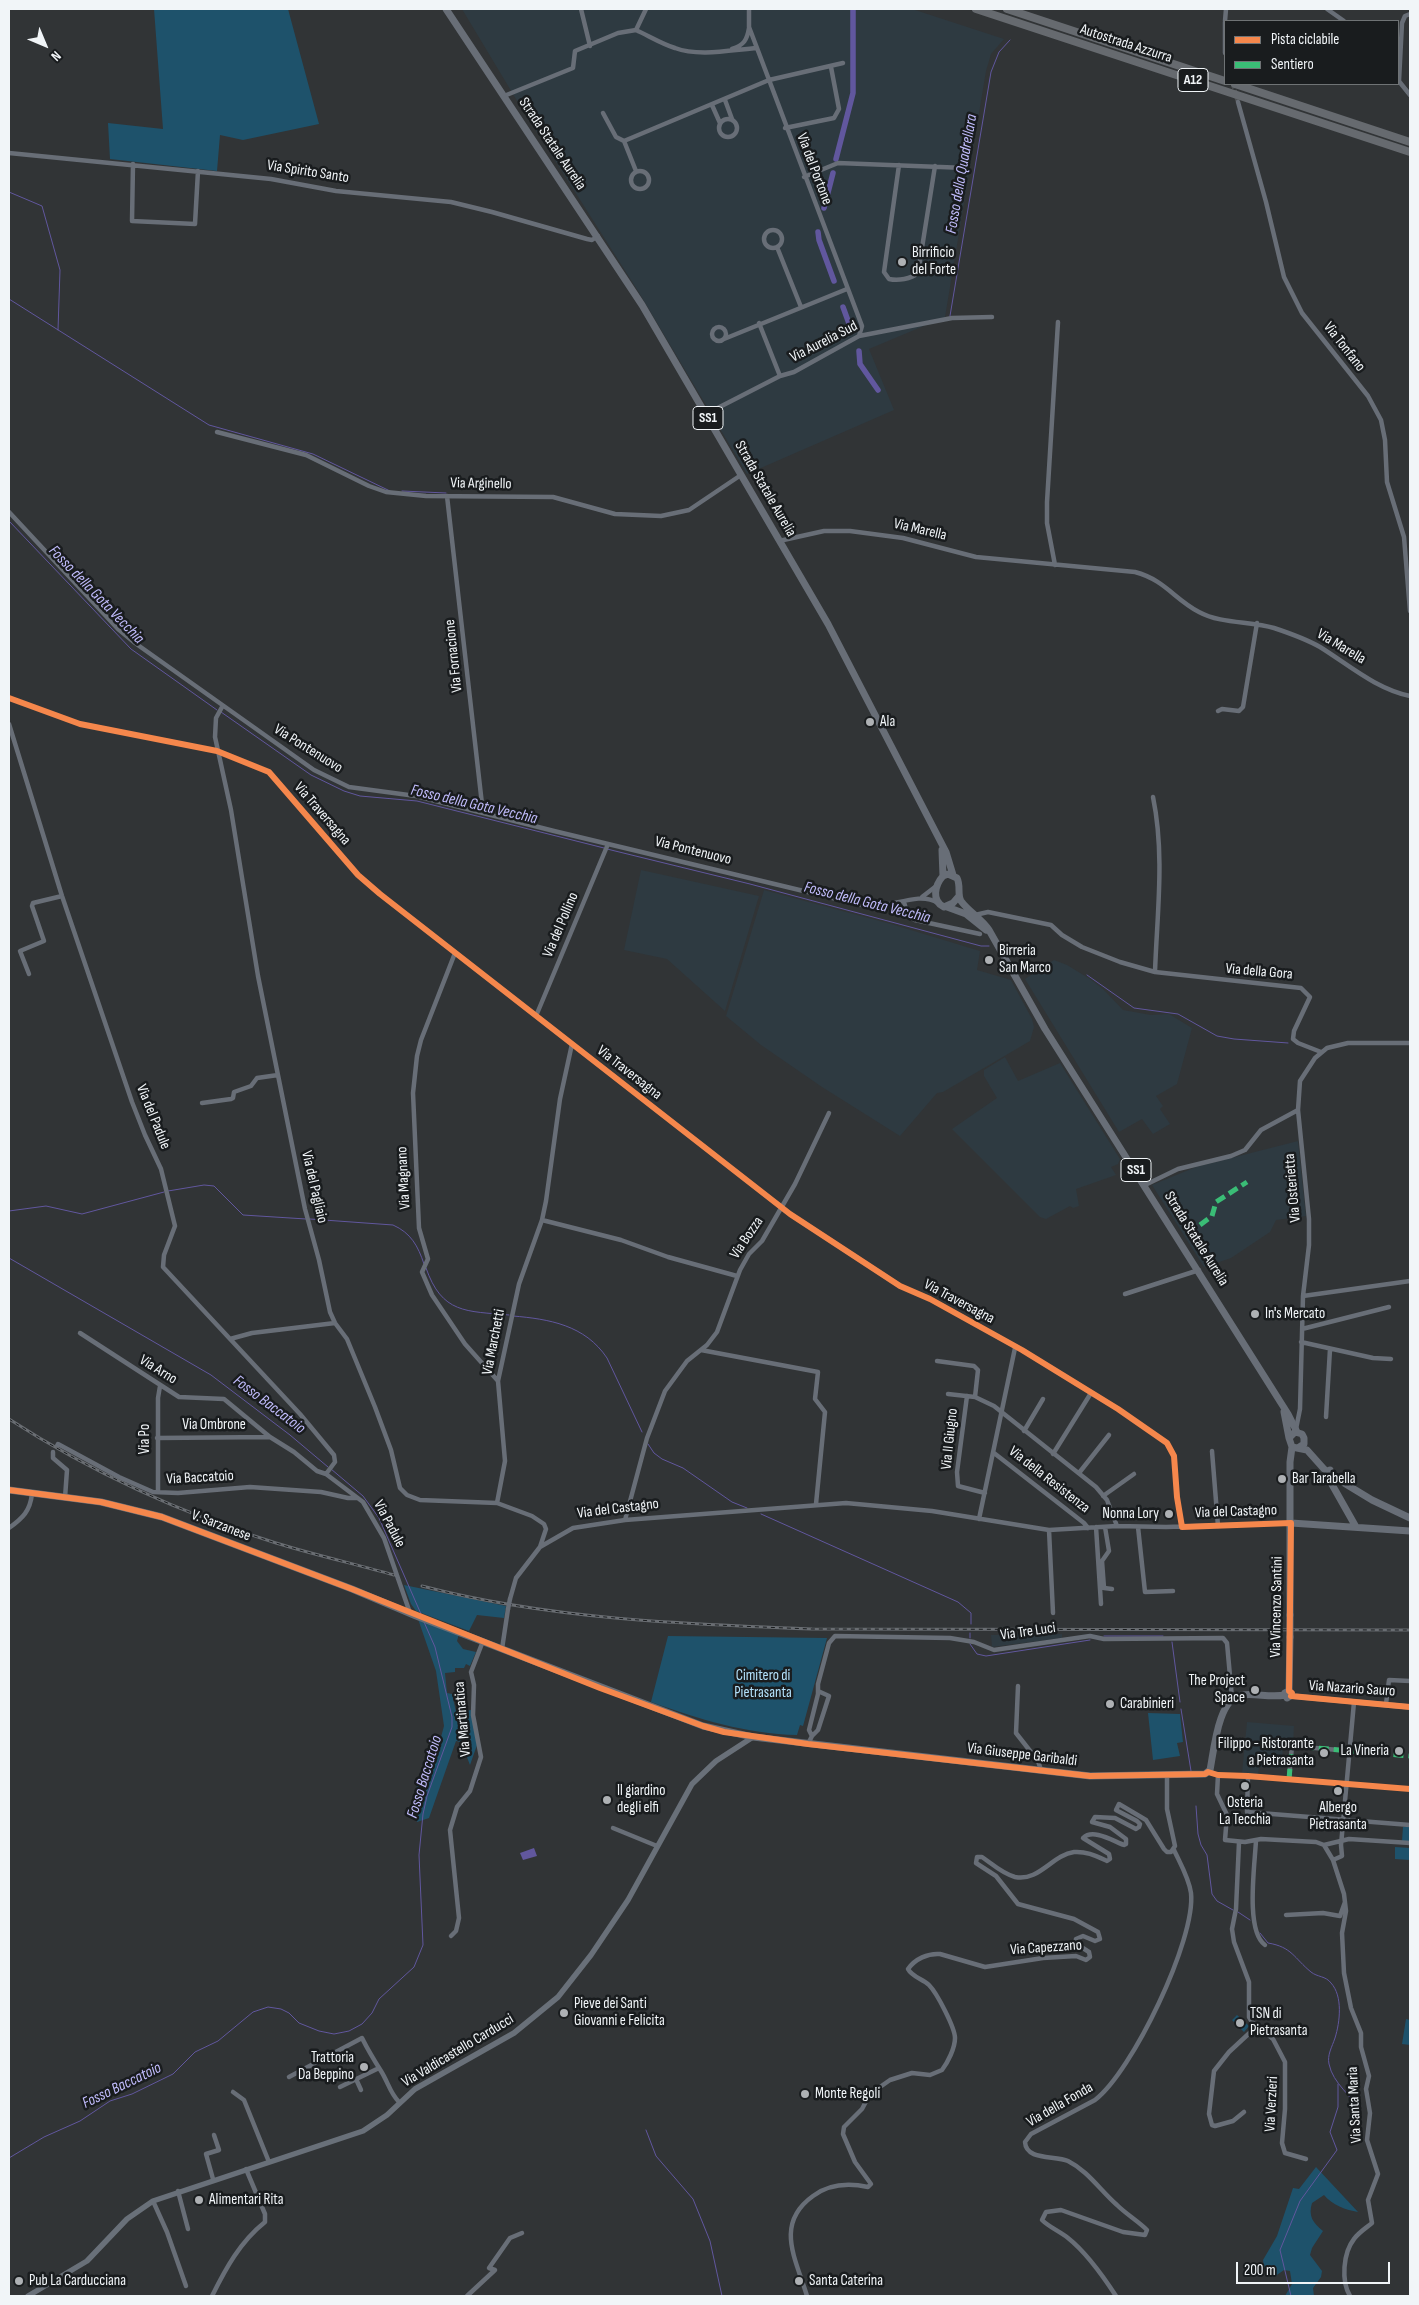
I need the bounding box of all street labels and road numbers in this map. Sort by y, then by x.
street label: Autostrada Azzurra [1078,21,1174,67]
road number: A12 [1178,68,1208,92]
street label: Strada Statale Aurelia [514,94,590,194]
street label: Via del Portone [792,131,836,207]
street label: Via Spirito Santo [266,157,350,187]
street label: Via Aurelia Sud [787,317,861,367]
street label: Via Tonfano [1319,319,1369,375]
road number: SS1 [693,406,723,429]
street label: Strada Statale Aurelia [730,438,800,540]
street label: Via Arginello [450,474,512,494]
street label: Via Marella [892,515,948,545]
street label: Via Fornacione [441,619,467,693]
street label: Via Marella [1313,625,1369,669]
street label: Via Pontenuovo [270,721,346,777]
street label: Via Traversagna [290,779,354,849]
street label: Via Pontenuovo [653,833,733,869]
street label: Via del Pollino [539,890,583,960]
street label: Via della Gora [1225,960,1293,984]
street label: Via Traversagna [593,1042,665,1104]
street label: Via del Padule [132,1082,174,1152]
street label: Via Magnano [393,1146,415,1210]
street label: Via del Pagliaio [297,1149,331,1225]
street label: Via Osterietta [1281,1153,1305,1223]
road number: SS1 [1121,1158,1151,1182]
street label: Strada Statale Aurelia [1160,1188,1232,1290]
street label: Via Bozza [726,1213,768,1263]
street label: Via Traversagna [921,1276,997,1328]
street label: Via Marchetti [479,1308,509,1376]
street label: Via Arno [136,1351,180,1389]
street label: Via II Giugno [938,1408,962,1470]
street label: Via Ombrone [182,1416,246,1434]
street label: Via Po [136,1424,154,1454]
street label: Via della Resistenza [1005,1443,1093,1517]
street label: Via Baccatoio [166,1467,234,1489]
street label: Via del Castagno [576,1495,660,1523]
street label: Via Padule [369,1497,409,1551]
street label: Via del Castagno [1195,1502,1277,1522]
street label: V. Sarzanese [189,1506,253,1546]
street label: Via Vincenzo Santini [1267,1556,1287,1658]
street label: Via Tre Luci [999,1619,1057,1645]
street label: Via Nazario Sauro [1308,1677,1396,1701]
street label: Via Martinatica [451,1681,475,1757]
street label: Via Giuseppe Garibaldi [966,1739,1078,1771]
street label: Via Capezzano [1009,1937,1083,1959]
street label: Via Valdicastello Carducci [399,2010,517,2092]
street label: Via Santa Maria [1344,2066,1366,2144]
street label: Via Verzieri [1262,2076,1282,2132]
street label: Via della Fonda [1024,2079,1096,2131]

